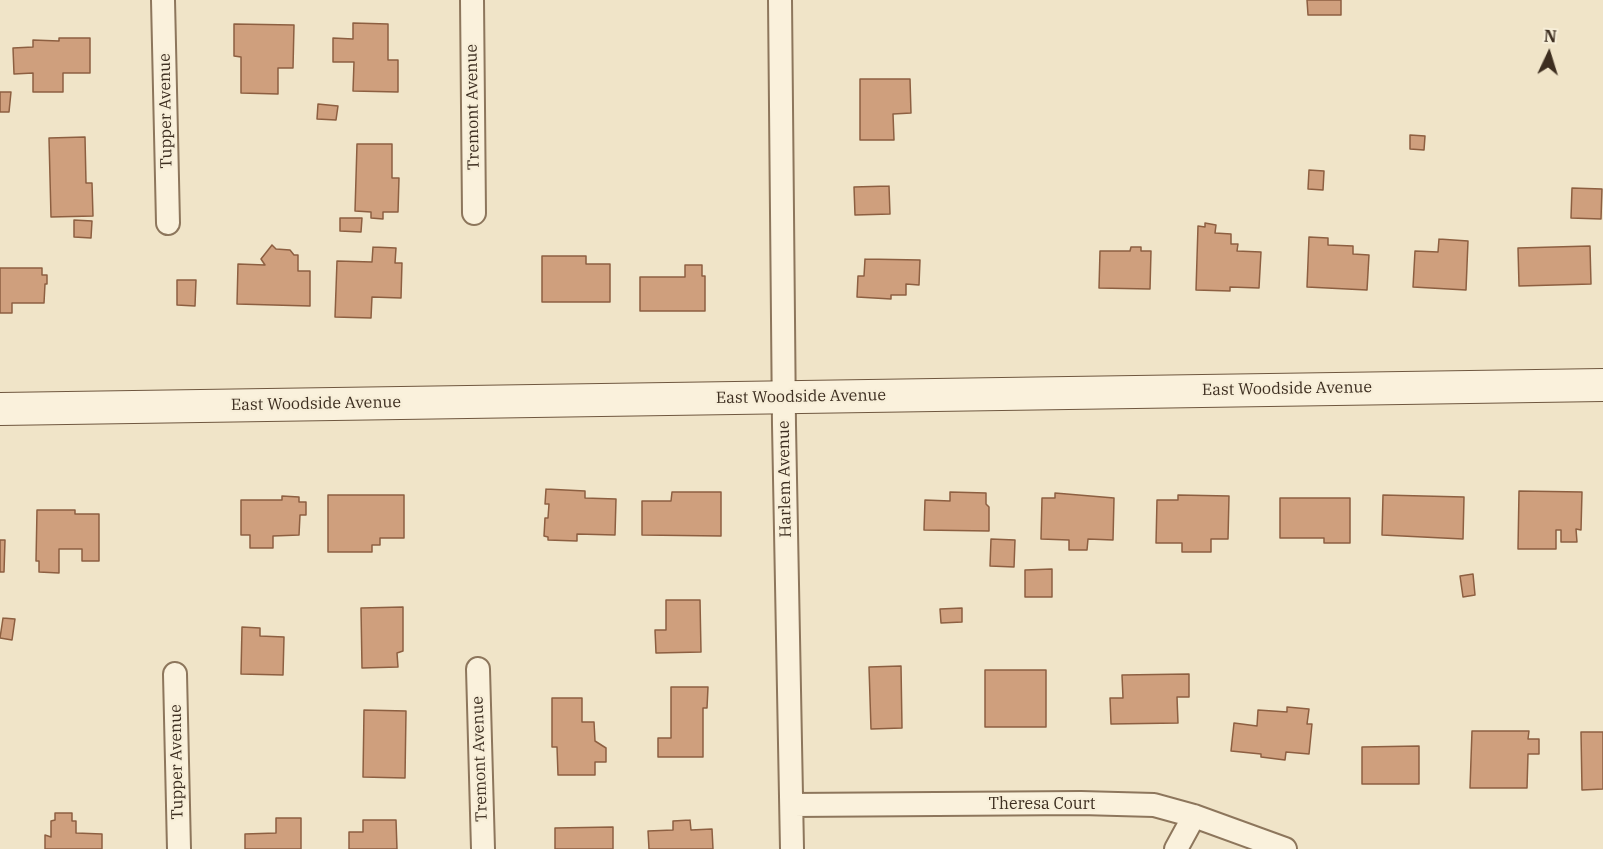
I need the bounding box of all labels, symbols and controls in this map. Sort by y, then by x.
north arrow [1519,24,1579,84]
text: N [1543,26,1557,46]
street label: Tremont Avenue [462,44,484,170]
street label: Tupper Avenue [155,53,177,169]
street label: East Woodside Avenue [1202,378,1372,400]
street label: East Woodside Avenue [716,386,886,408]
street label: East Woodside Avenue [231,393,401,415]
street label: Harlem Avenue [774,420,796,538]
street label: Tremont Avenue [468,696,492,822]
street label: Tupper Avenue [166,704,188,820]
street label: Theresa Court [989,794,1095,814]

